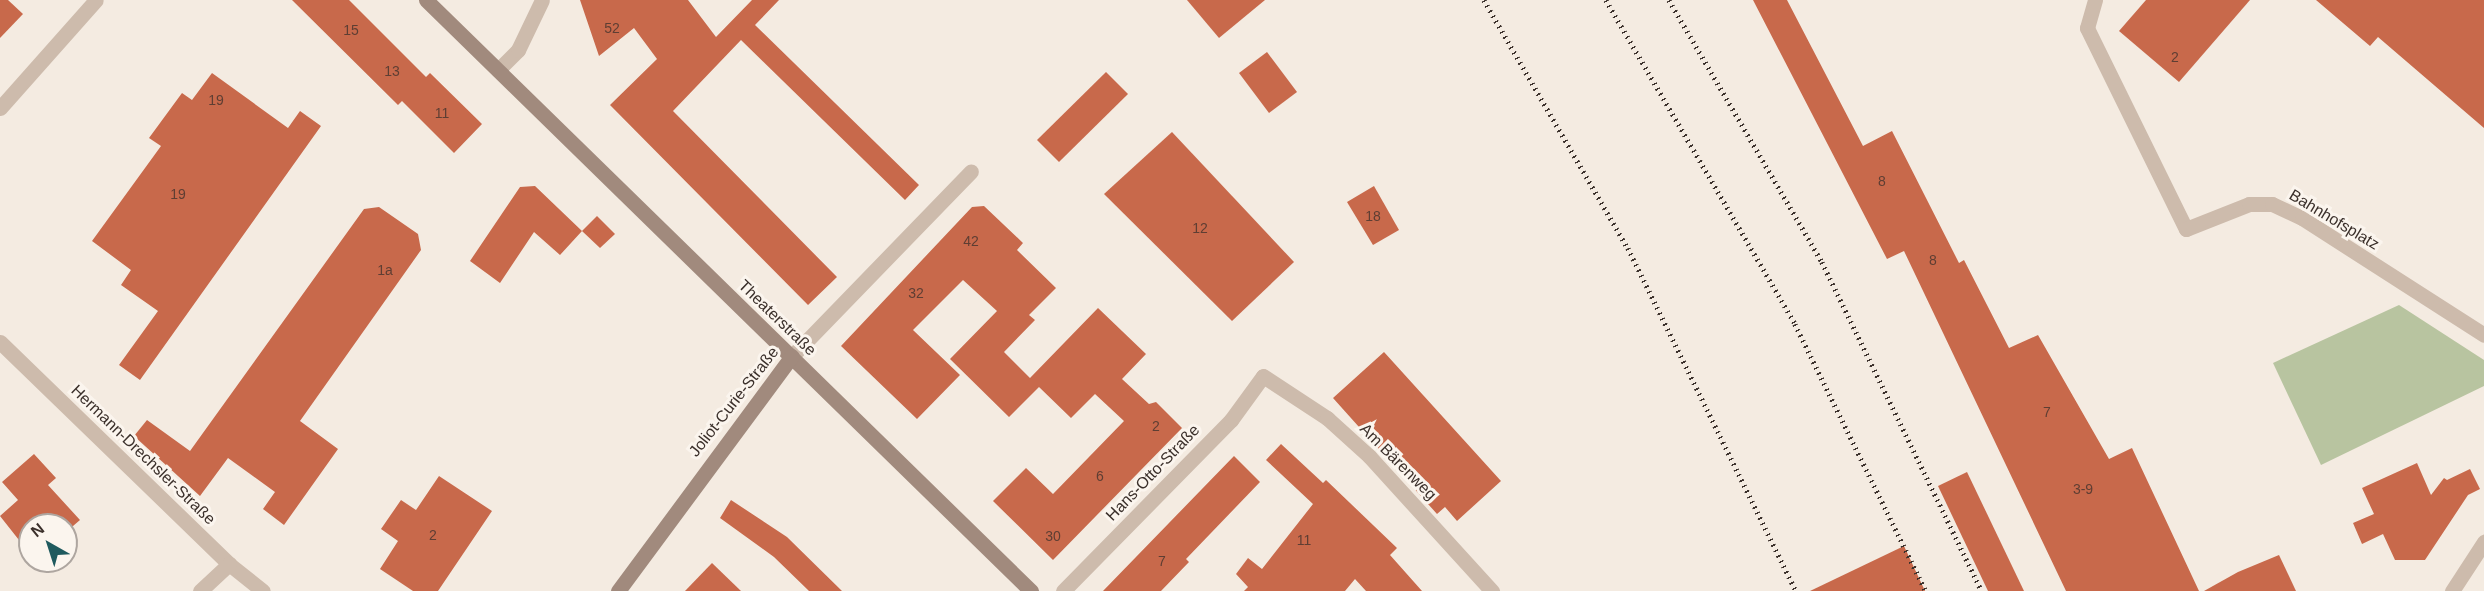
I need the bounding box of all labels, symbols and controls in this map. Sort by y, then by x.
house number: 52 [604,20,620,36]
house number: 15 [343,22,359,38]
house number: 2 [2171,49,2179,65]
house number: 13 [384,63,400,79]
house number: 19 [208,92,224,108]
house number: 11 [435,105,449,121]
house number: 8 [1878,173,1886,189]
house number: 19 [170,186,186,202]
street label: Bahnhofsplatz [2286,186,2382,254]
house number: 18 [1365,208,1381,224]
house number: 12 [1192,220,1208,236]
house number: 42 [963,233,979,249]
house number: 8 [1929,252,1937,268]
house number: 1a [377,262,393,278]
street label: Theaterstraße [734,276,820,360]
house number: 32 [908,285,924,301]
street label: Joliot-Curie-Straße [685,343,783,461]
street label: Hermann-Drechsler-Straße [67,381,219,529]
house number: 7 [2043,404,2051,420]
house number: 2 [1152,418,1160,434]
street label: Am Bärenweg [1356,420,1440,504]
street label: Hans-Otto-Straße [1102,421,1204,525]
house number: 6 [1096,468,1104,484]
house number: 3-9 [2073,481,2093,497]
north arrow [18,513,78,573]
text: N [28,520,47,540]
house number: 2 [429,527,437,543]
house number: 30 [1045,528,1061,544]
house number: 11 [1297,532,1311,548]
house number: 7 [1158,553,1166,569]

